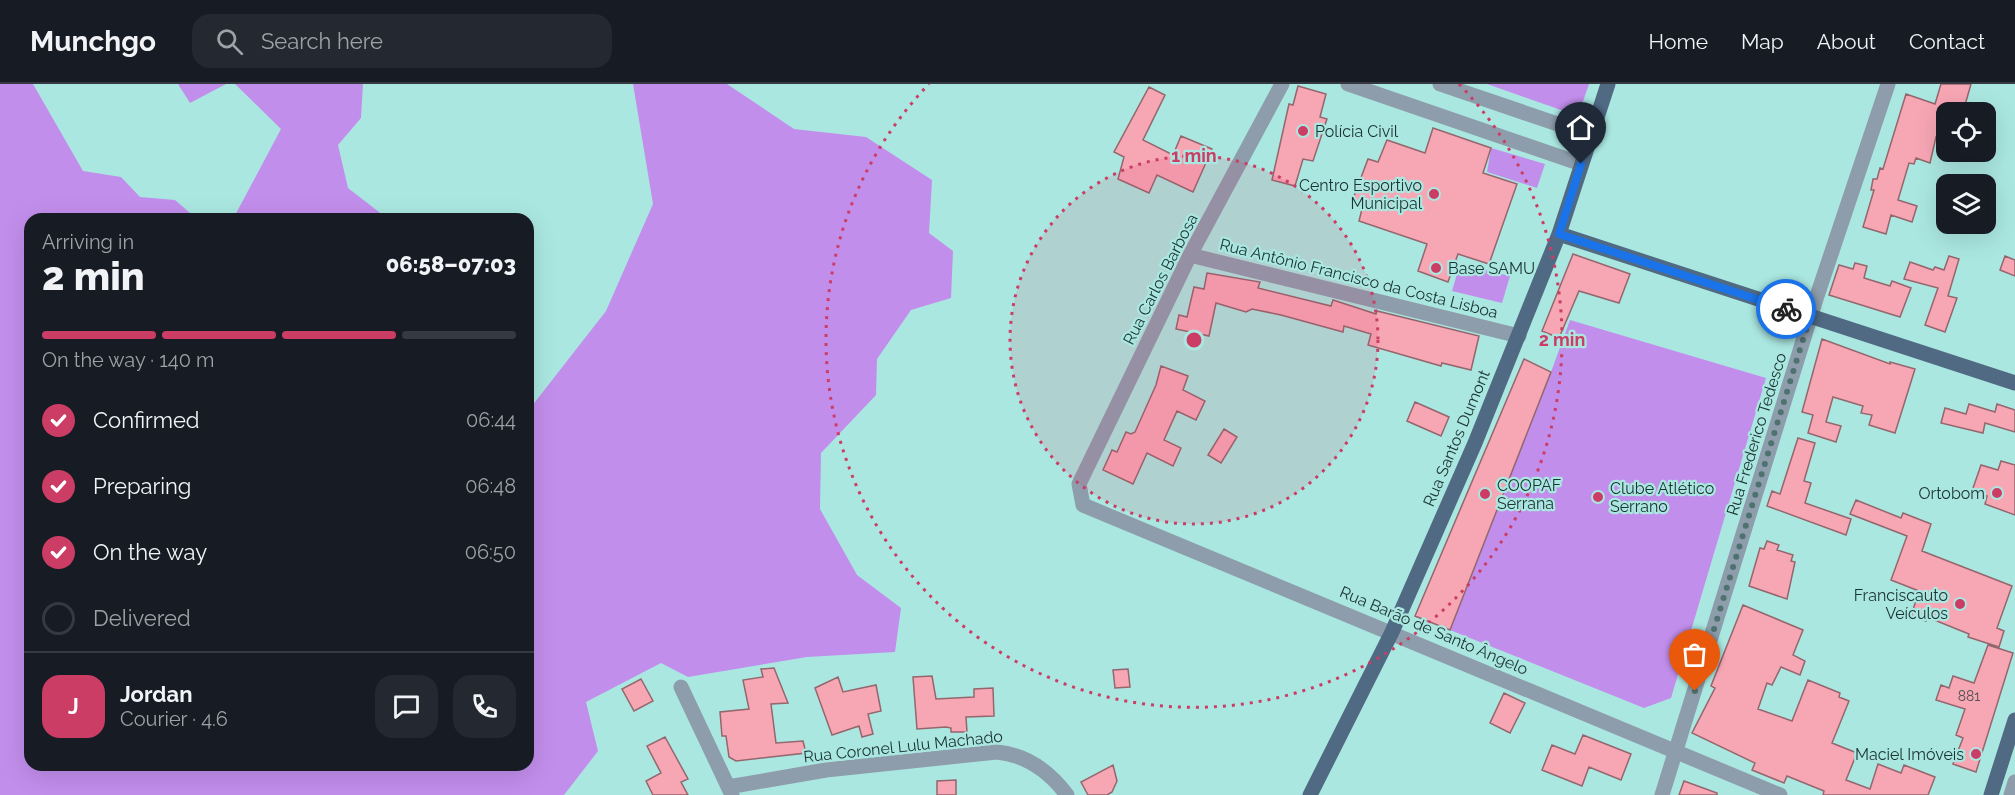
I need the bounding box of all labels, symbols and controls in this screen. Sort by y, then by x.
search box [192,14,612,68]
text: Munchgo [30,25,156,58]
icon: search [213,25,246,58]
text: Search here [261,28,383,54]
text: Home [1649,29,1708,54]
text: Map [1741,29,1784,54]
text: About [1817,29,1876,54]
text: Contact [1909,29,1985,54]
pin [1555,102,1606,164]
map controls [1936,102,1996,234]
button: locate [1936,102,1996,162]
icon: home [1564,111,1597,144]
place label: Polícia Civil [1315,122,1399,141]
marker: Polícia Civil [1296,124,1310,138]
text: 1 min [1171,145,1217,166]
button: layers [1936,174,1996,234]
place label: Centro Esportivo Municipal [1299,176,1423,213]
marker: Centro Esportivo Municipal [1427,187,1441,201]
street label: Rua Carlos Barbosa [1119,211,1202,348]
text: Arriving in [42,230,134,254]
street label: Rua Antônio Francisco da Costa Lisboa [1218,235,1500,322]
text: 06:58–07:03 [386,251,516,277]
text: 2 min [42,253,145,299]
place label: Base SAMU [1448,259,1535,278]
marker: Base SAMU [1429,261,1443,275]
courier [1756,279,1816,339]
icon: bike [1770,293,1803,326]
text: 2 min [1539,329,1585,350]
centre of rings [1184,330,1204,350]
text: On the way · 140 m [42,348,214,372]
street label: Rua Frederico Tedesco [1723,350,1790,518]
street label: Rua Santos Dumont [1419,366,1494,509]
icon: check [42,404,75,437]
text: Confirmed [93,407,200,433]
text: 06:44 [466,408,516,432]
icon: check [42,470,75,503]
text: Preparing [93,473,191,499]
text: 06:48 [465,474,516,498]
place label: COOPAF Serrana [1497,476,1561,513]
place label: Clube Atlético Serrano [1610,479,1714,516]
place label: Ortobom [1919,484,1985,503]
marker: Ortobom [1990,486,2004,500]
marker: COOPAF Serrana [1478,487,1492,501]
marker: Clube Atlético Serrano [1591,490,1605,504]
icon: check [42,536,75,569]
text: On the way [93,539,207,565]
text: 06:50 [465,540,516,564]
street label: Rua Barão de Santo Ângelo [1337,581,1531,679]
place label: Franciscauto Veículos [1854,586,1948,623]
marker: Franciscauto Veículos [1953,597,1967,611]
text: Delivered [93,605,191,631]
pin [1669,629,1720,691]
icon: bag [1678,638,1711,671]
button: chat [375,675,438,738]
button: phone [453,675,516,738]
text: Jordan [120,681,192,707]
house number: 881 [1958,688,1980,704]
text: J [68,693,79,719]
text: Courier · 4.6 [120,707,228,731]
street label: Rua Coronel Lulu Machado [802,727,1004,766]
place label: Maciel Imóveis [1855,745,1964,764]
marker: Maciel Imóveis [1969,747,1983,761]

